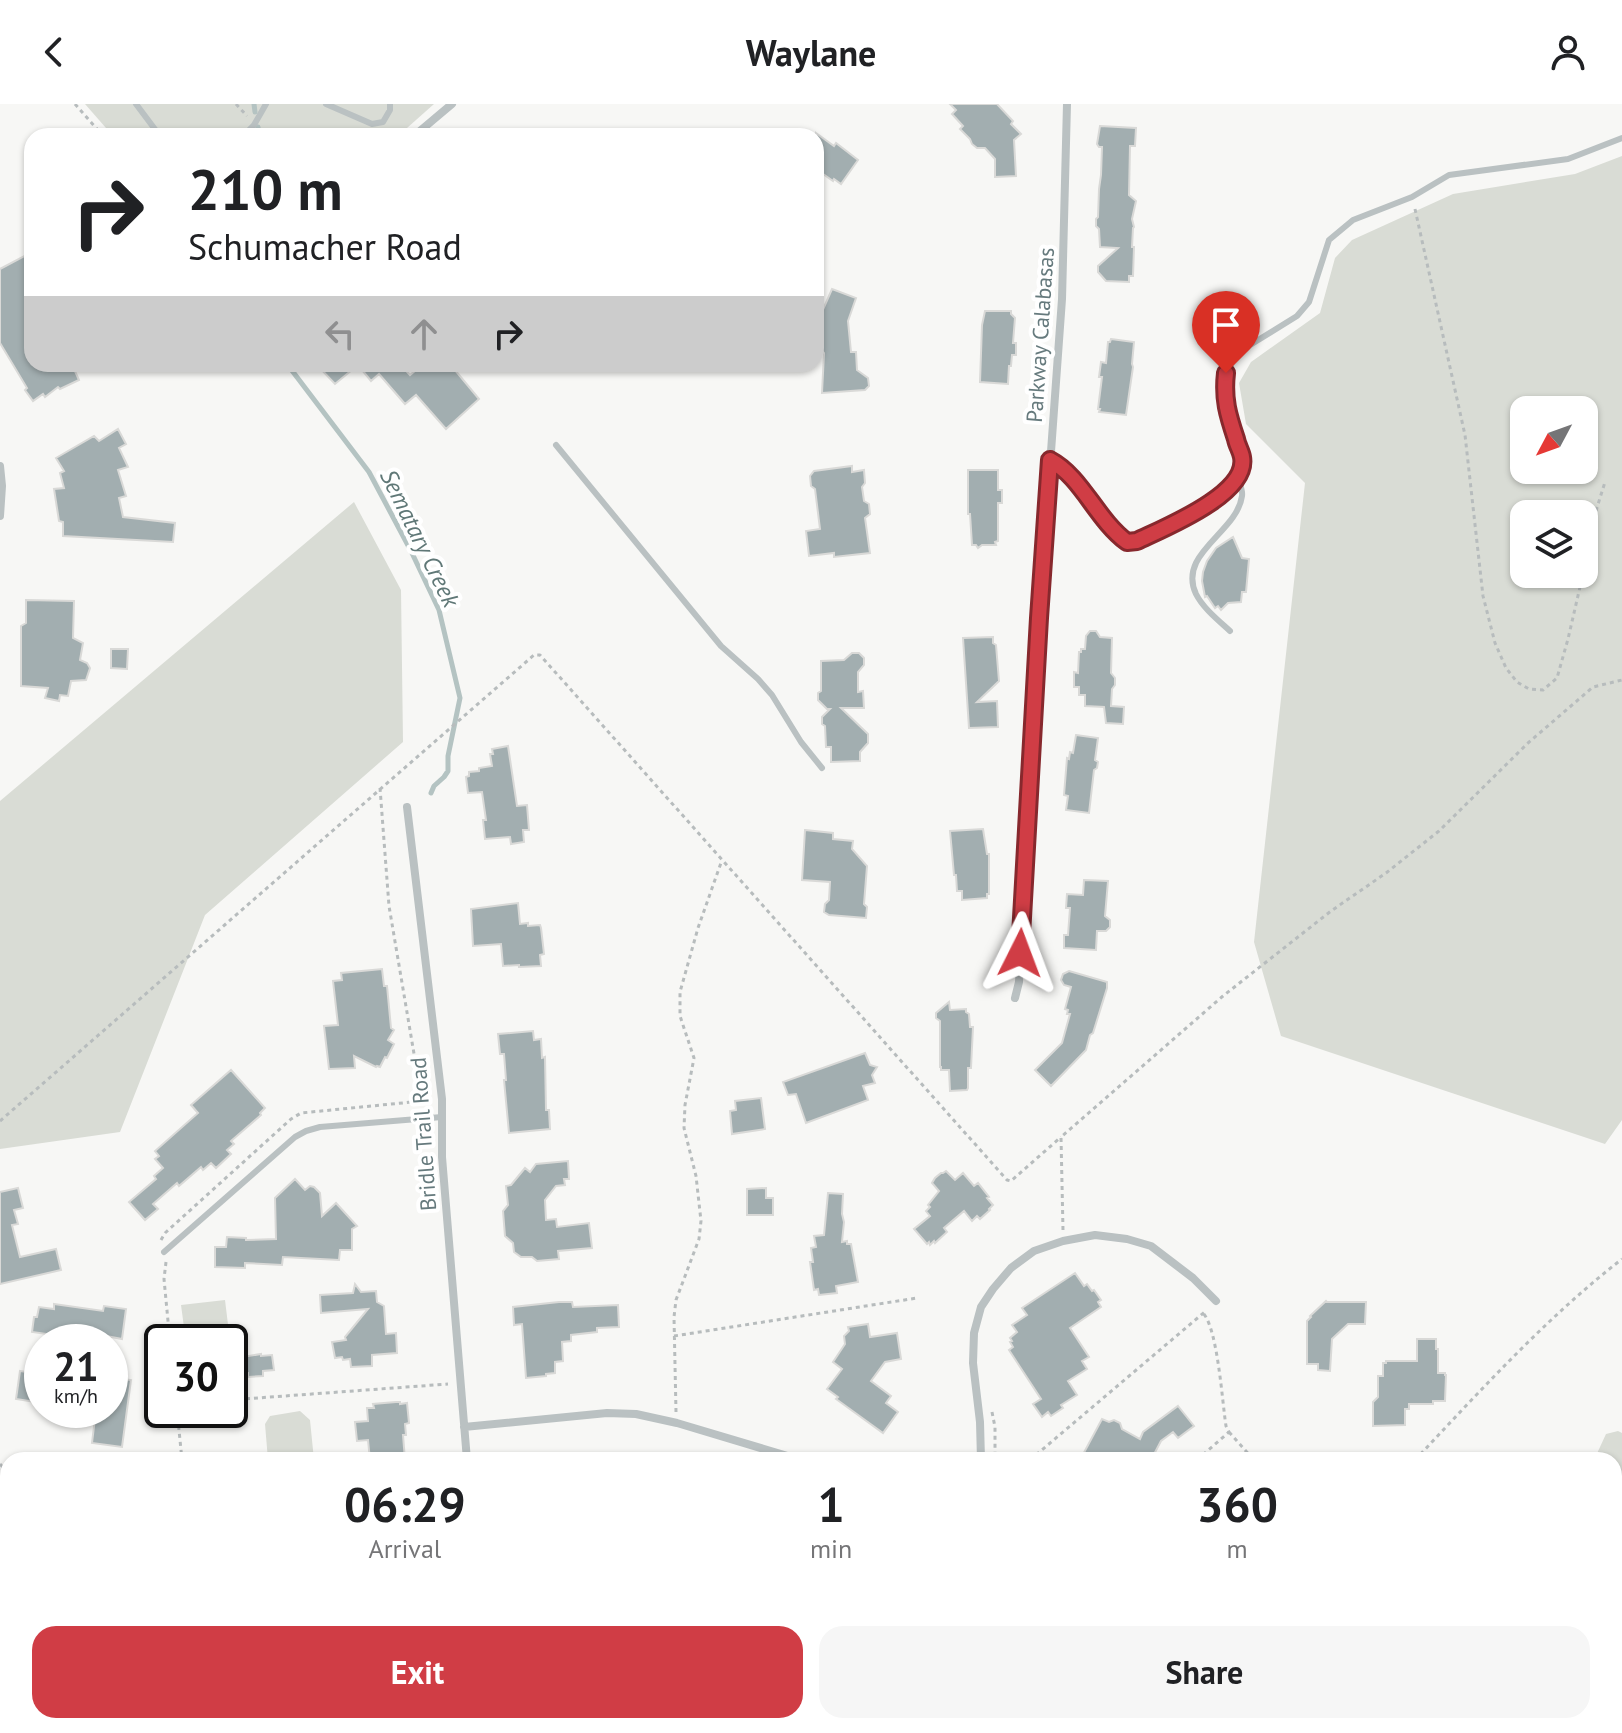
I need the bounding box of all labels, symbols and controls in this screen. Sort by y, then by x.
text: Waylane [746,29,876,76]
icon: back [32,30,76,74]
icon: person [1546,30,1590,74]
text: 210 m [188,153,343,225]
icon: right [56,160,160,264]
text: Schumacher Road [188,223,462,270]
street label: Parkway Calabasas [1020,246,1060,424]
pin [1192,291,1260,373]
icon: arrive [1204,303,1248,347]
icon: left [318,312,362,356]
icon: ahead [402,312,446,356]
icon: right [486,312,530,356]
north arrow [1510,396,1598,484]
map controls [1510,396,1598,588]
water label: Sematary Creek [373,464,467,613]
button: layers [1510,500,1598,588]
position arrow [978,911,1062,995]
street label: Bridle Trail Road [404,1056,442,1212]
speed limit sign: 30 [144,1324,248,1428]
text: 21 [53,1340,99,1392]
text: km/h [54,1383,98,1409]
text: 06:29 [344,1473,466,1535]
text: 1 [817,1473,845,1535]
text: 360 [1196,1473,1278,1535]
text: Arrival [369,1532,441,1565]
text: min [810,1532,852,1565]
text: m [1227,1532,1248,1565]
button: Exit [32,1626,803,1718]
button: Share [819,1626,1590,1718]

